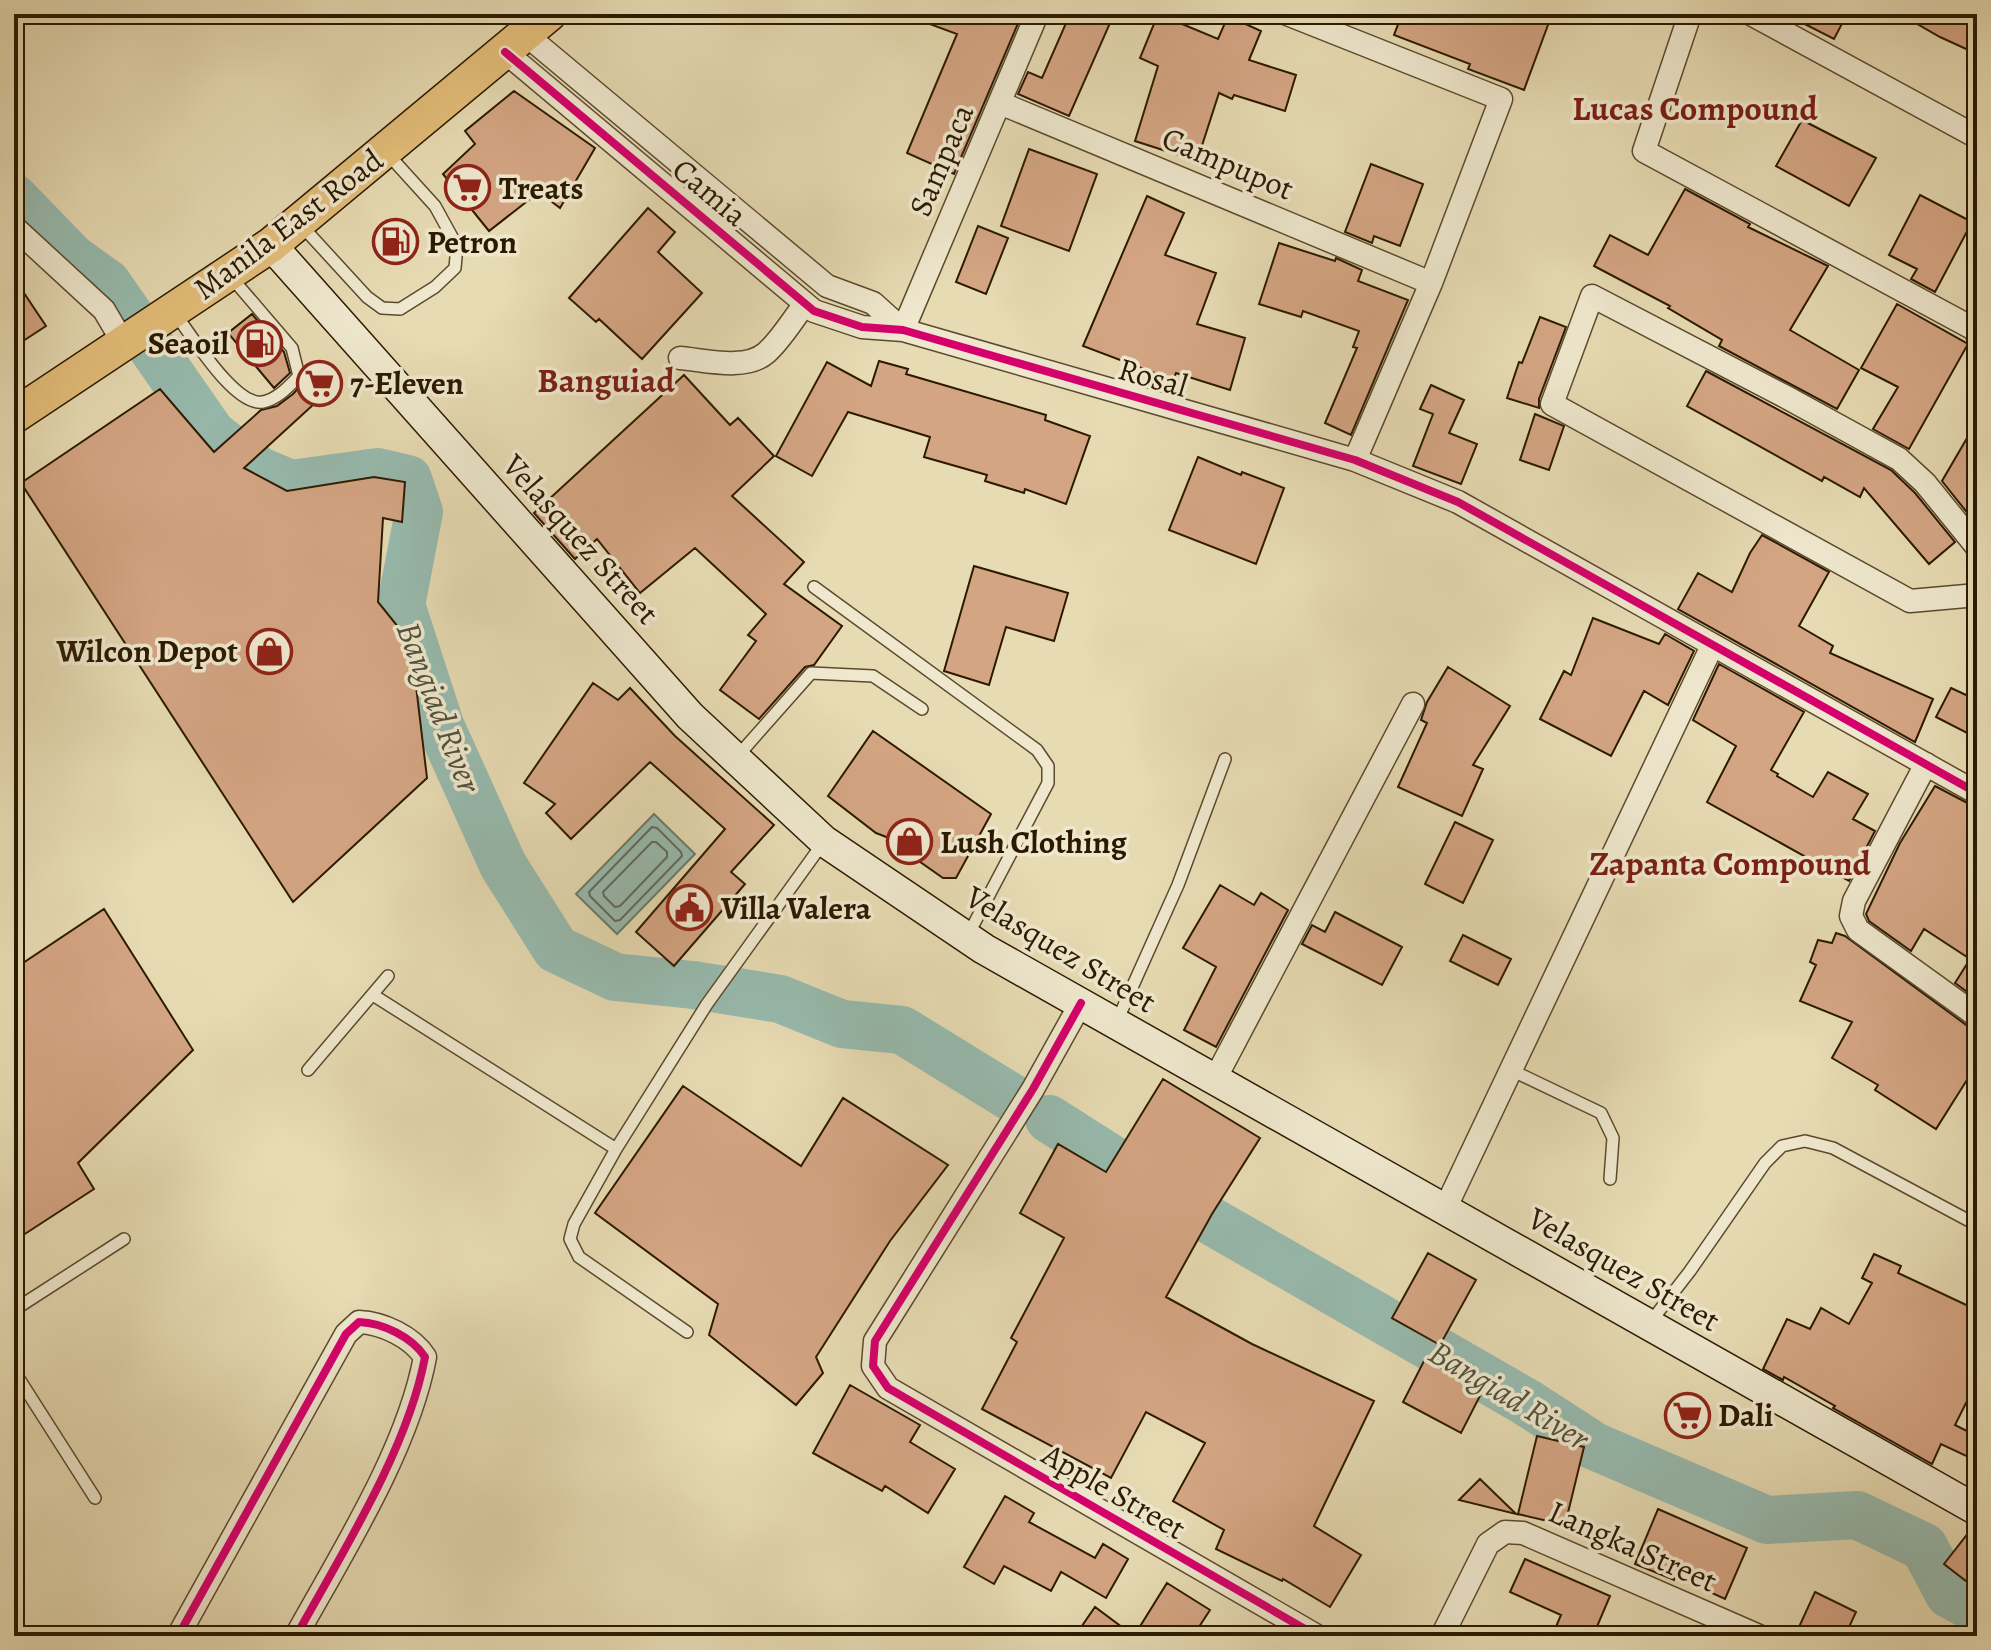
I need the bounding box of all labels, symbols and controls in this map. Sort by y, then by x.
district label: Lucas Compound [1572,85,1818,132]
street label: Sampaca [898,97,984,223]
street label: Campupot [1155,116,1301,210]
street label: Manila East Road [184,138,392,310]
street label: Camia [663,148,757,236]
supermarket icon: Treats [444,164,492,212]
place label: Treats [499,166,584,210]
fuel station icon: Petron [372,218,420,266]
place label: Petron [427,220,517,264]
fuel station icon: Seaoil [236,319,284,367]
place label: Seaoil [148,321,230,365]
street label: Rosal [1113,346,1193,408]
district label: Banguiad [537,357,675,404]
supermarket icon: 7-Eleven [295,359,343,407]
place label: 7-Eleven [350,361,464,405]
street label: Velasquez Street [492,444,669,634]
water label: Bangiad River [385,615,493,800]
shop icon: Wilcon Depot [245,627,293,675]
place label: Wilcon Depot [55,629,238,673]
shop icon: Lush Clothing [885,818,933,866]
place label: Lush Clothing [940,820,1128,864]
district label: Zapanta Compound [1589,840,1872,887]
street label: Velasquez Street [957,874,1164,1023]
public building icon: Villa Valera [666,884,714,932]
place label: Villa Valera [720,886,872,930]
street label: Velasquez Street [1519,1196,1728,1342]
water label: Bangiad River [1420,1329,1599,1462]
supermarket icon: Dali [1663,1391,1711,1439]
place label: Dali [1718,1393,1773,1437]
street label: Apple Street [1033,1432,1194,1550]
street label: Langka Street [1542,1489,1724,1603]

